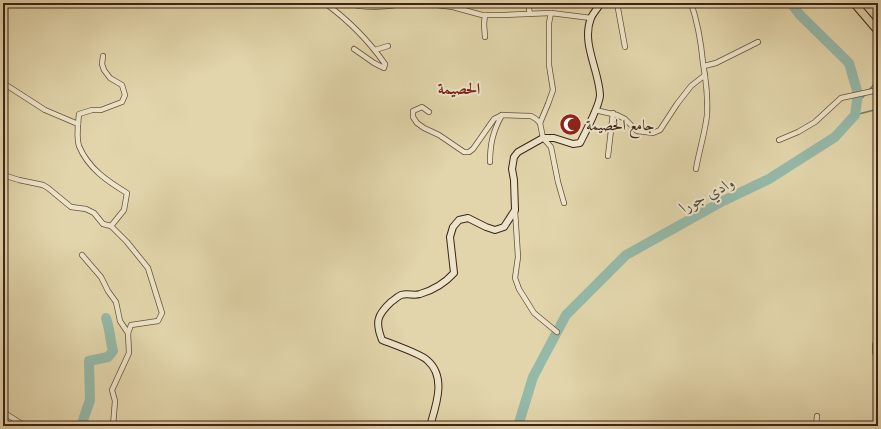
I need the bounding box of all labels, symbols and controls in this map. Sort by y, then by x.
district label: الحصيمة [438,79,480,99]
mosque icon: جامع الحصيمة [558,112,584,138]
place label: جامع الحصيمة [586,116,655,139]
water label: وادي جورا [676,172,739,220]

